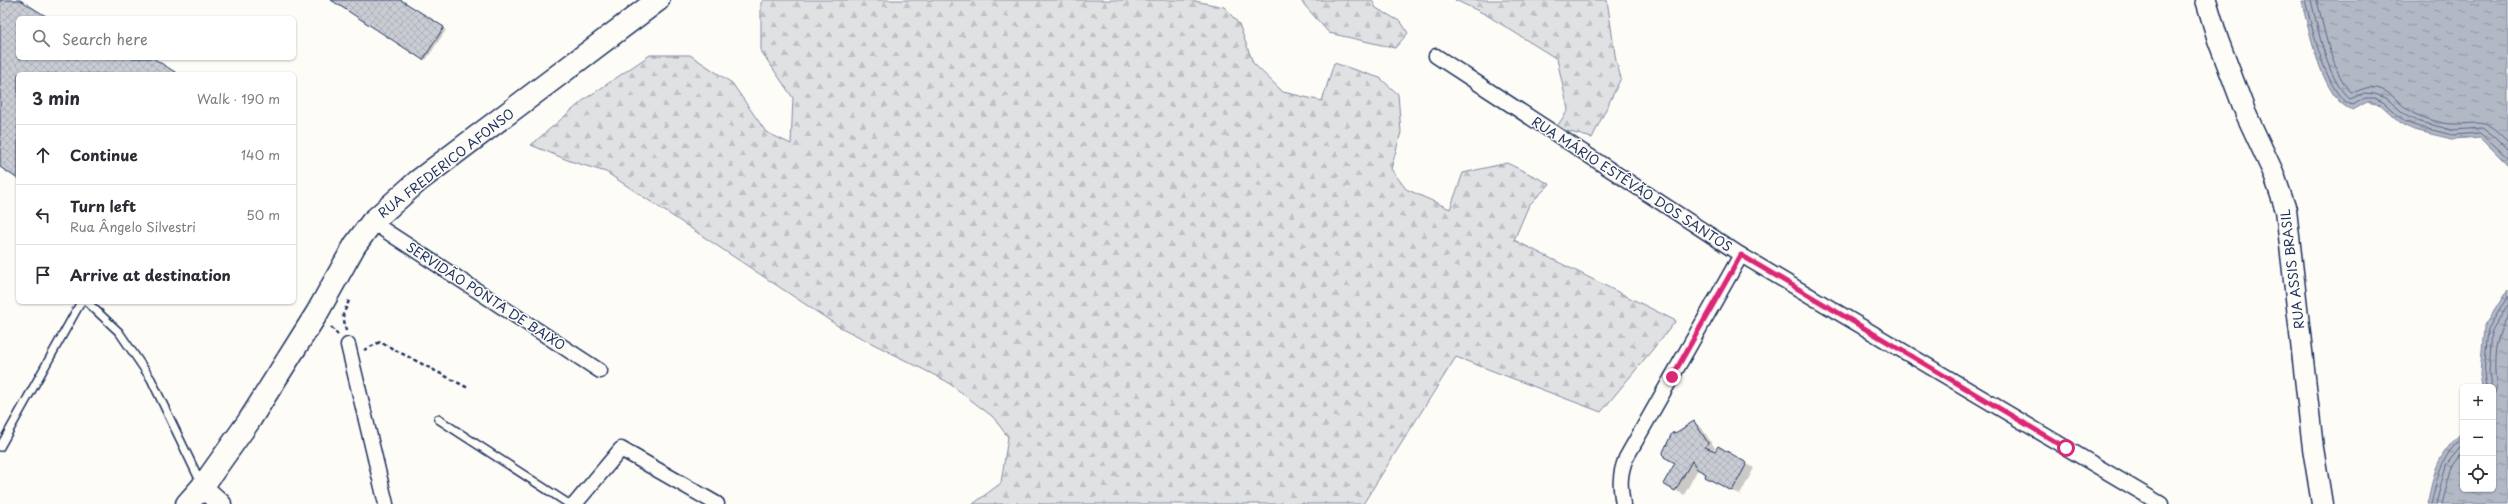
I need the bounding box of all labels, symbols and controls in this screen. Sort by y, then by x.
search box [16,16,296,60]
icon: search [30,27,52,49]
text: Search here [62,27,148,50]
text: 3 min [32,85,80,111]
text: Walk · 190 m [197,89,280,108]
street label: RUA FREDERICO AFONSO [374,103,518,222]
street label: RUA MÁRIO ESTÊVÃO DOS SANTOS [1528,111,1736,256]
text: Continue [70,143,138,166]
icon: ahead [32,144,54,166]
text: 140 m [241,145,280,164]
text: Turn left [70,194,136,217]
icon: left [32,204,54,226]
text: 50 m [246,205,280,224]
street label: RUA ASSIS BRASIL [2275,207,2308,330]
text: Rua Ângelo Silvestri [70,217,196,236]
street label: SERVIDÃO PONTA DE BAIXO [403,237,570,354]
text: Arrive at destination [70,263,231,286]
icon: arrive [32,264,54,286]
route end [1663,368,1681,386]
map controls [2460,384,2496,492]
button: + [2460,384,2496,420]
button: − [2460,420,2496,456]
route start [2057,439,2075,457]
button: locate [2460,456,2496,492]

